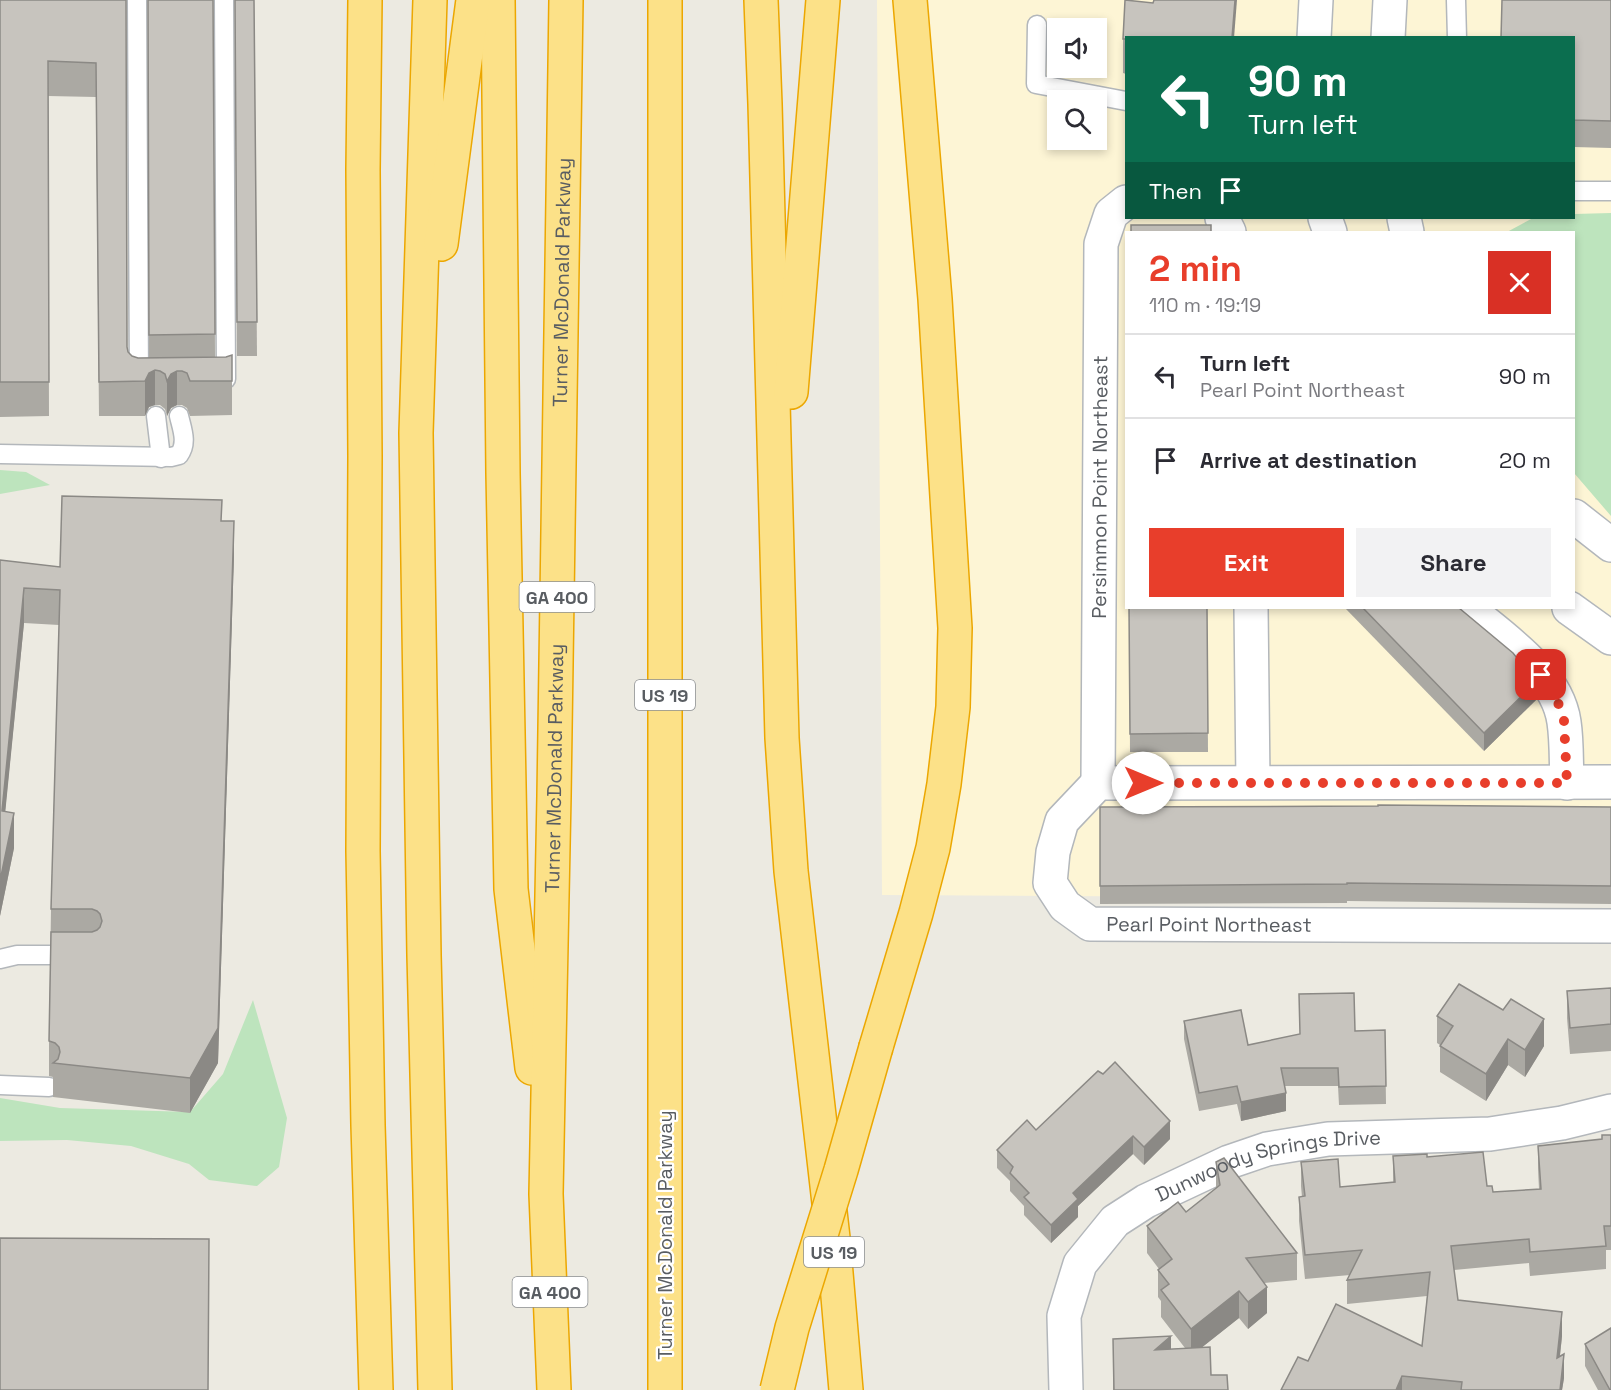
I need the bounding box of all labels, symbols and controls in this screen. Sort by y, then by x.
map controls [1047,18,1107,150]
button: sound [1047,18,1107,78]
text: 90 m [1248,55,1348,108]
icon: left [1149,60,1227,138]
button: search [1047,90,1107,150]
text: Turn left [1248,107,1358,142]
street label: Turner McDonald Parkway [547,157,577,407]
icon: arrive [1214,174,1247,207]
text: Then [1149,177,1202,205]
text: 2 min [1149,246,1242,292]
button: close [1488,251,1551,314]
text: 110 m · 19:19 [1149,292,1261,318]
text: Turn left [1200,349,1290,377]
street label: Persimmon Point Northeast [1086,355,1113,619]
icon: left [1149,360,1182,393]
text: 90 m [1499,362,1551,390]
text: Pearl Point Northeast [1200,377,1405,403]
icon: arrive [1149,444,1182,477]
text: Arrive at destination [1200,446,1417,474]
text: 20 m [1499,446,1551,474]
button: Exit [1149,528,1344,597]
button: Share [1356,528,1551,597]
road number: GA 400 [520,582,594,612]
street label: Turner McDonald Parkway [539,643,569,893]
pin [1515,649,1566,700]
icon: arrive [1524,658,1557,691]
road number: US 19 [635,680,695,710]
position arrow [1111,751,1175,815]
street label: Pearl Point Northeast [1106,911,1312,938]
street label: Turner McDonald Parkway [652,1110,678,1360]
street label: Dunwoody Springs Drive [1151,1124,1381,1208]
road number: US 19 [804,1237,864,1267]
road number: GA 400 [512,1277,588,1307]

